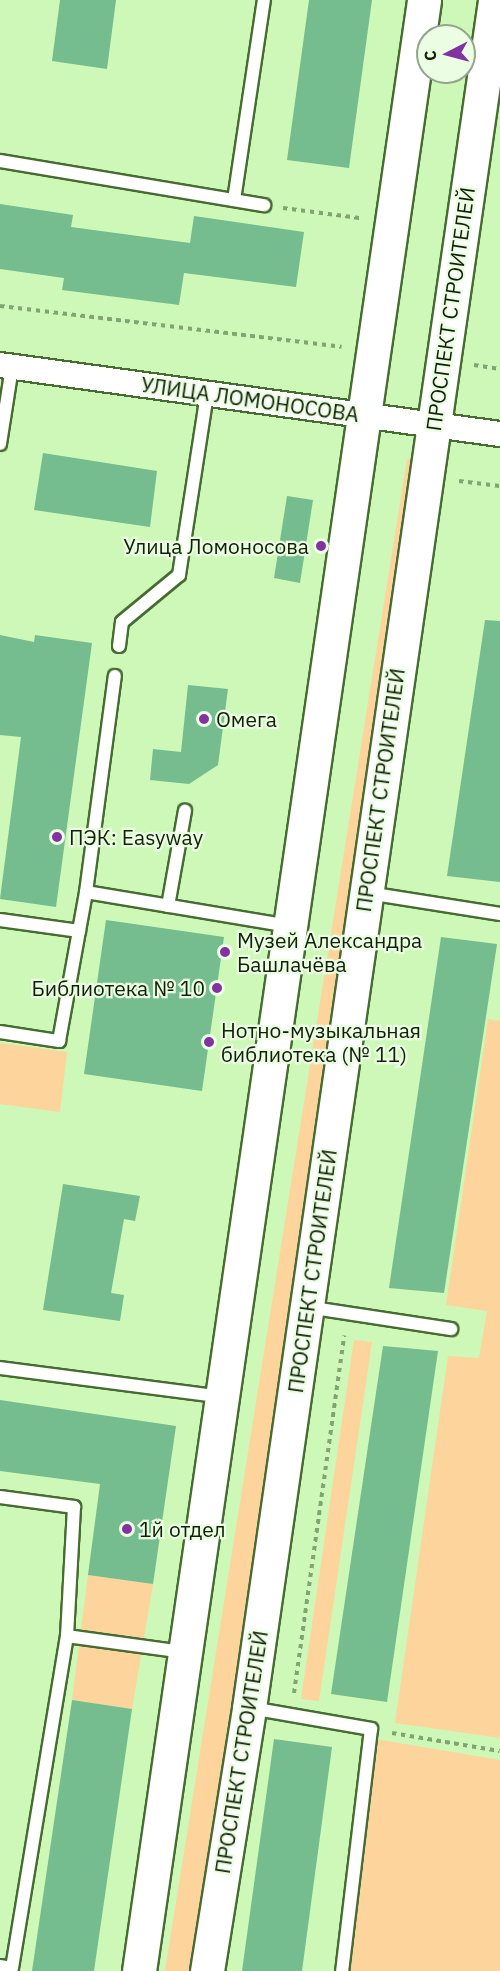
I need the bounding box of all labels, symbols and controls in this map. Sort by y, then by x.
north arrow [416,24,476,84]
text: С [420,49,441,62]
street label: ПРОСПЕКТ СТРОИТЕЛЕЙ [420,185,480,433]
street label: УЛИЦА ЛОМОНОСОВА [139,371,361,427]
place label: Улица Ломоносова [123,533,309,559]
marker: Улица Ломоносова [314,539,328,553]
street label: ПРОСПЕКТ СТРОИТЕЛЕЙ [350,666,410,914]
place label: Омега [216,706,277,732]
marker: Омега [197,712,211,726]
place label: ПЭК: Easyway [69,824,203,850]
marker: ПЭК: Easyway [50,830,64,844]
place label: Музей Александра Башлачёва [237,927,422,977]
marker: Музей Александра Башлачёва [218,945,232,959]
place label: Библиотека № 10 [31,975,205,1001]
marker: Библиотека № 10 [210,981,224,995]
place label: Нотно-музыкальная библиотека (№ 11) [221,1017,421,1067]
marker: Нотно-музыкальная библиотека (№ 11) [202,1035,216,1049]
street label: ПРОСПЕКТ СТРОИТЕЛЕЙ [282,1147,342,1395]
place label: 1й отдел [139,1516,226,1542]
marker: 1й отдел [120,1522,134,1536]
street label: ПРОСПЕКТ СТРОИТЕЛЕЙ [209,1629,273,1875]

